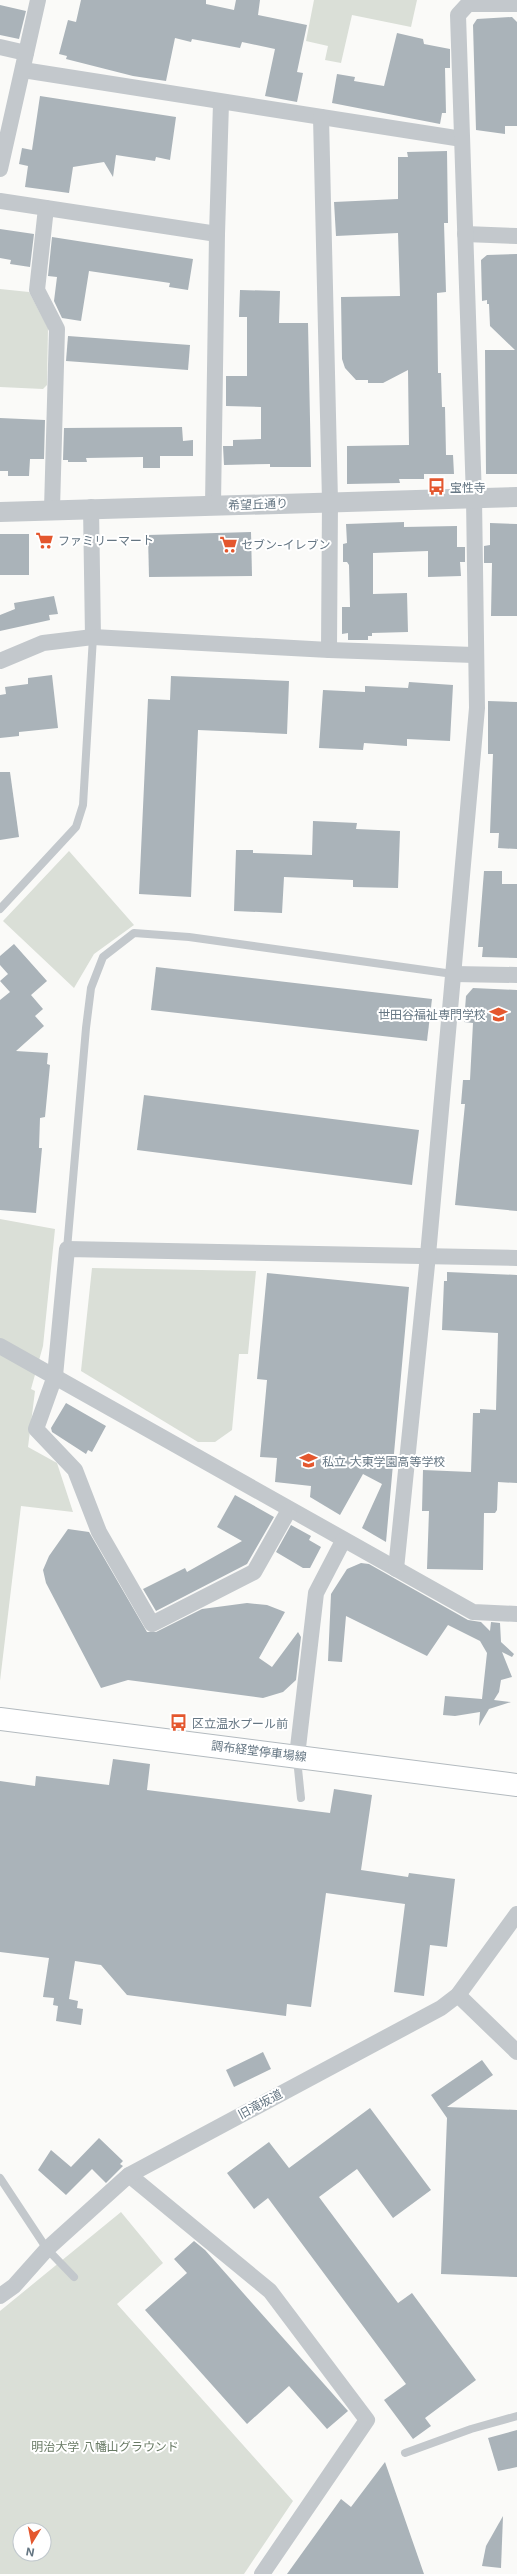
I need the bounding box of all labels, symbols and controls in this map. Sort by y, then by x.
bus stop icon: 宝性寺 [427,477,447,497]
place label: 宝性寺 [450,480,486,495]
street label: 希望丘通り [228,495,288,513]
supermarket icon: ファミリーマート [35,530,55,550]
place label: ファミリーマート [58,533,154,548]
supermarket icon: セブン-イレブン [218,534,238,554]
place label: セブン-イレブン [241,537,331,552]
school or university icon: 世田谷福祉専門学校 [489,1004,509,1024]
place label: 世田谷福祉専門学校 [378,1007,486,1022]
school or university icon: 私立 大東学園高等学校 [299,1451,319,1471]
place label: 私立 大東学園高等学校 [322,1454,445,1469]
bus stop icon: 区立温水プール前 [169,1713,189,1733]
place label: 区立温水プール前 [192,1716,288,1731]
street label: 調布経堂停車場線 [210,1738,308,1764]
street label: 旧滝坂道 [235,2086,285,2122]
park label: 明治大学 八幡山グラウンド [31,2439,179,2454]
north arrow [12,2522,52,2562]
text: N [25,2544,36,2559]

